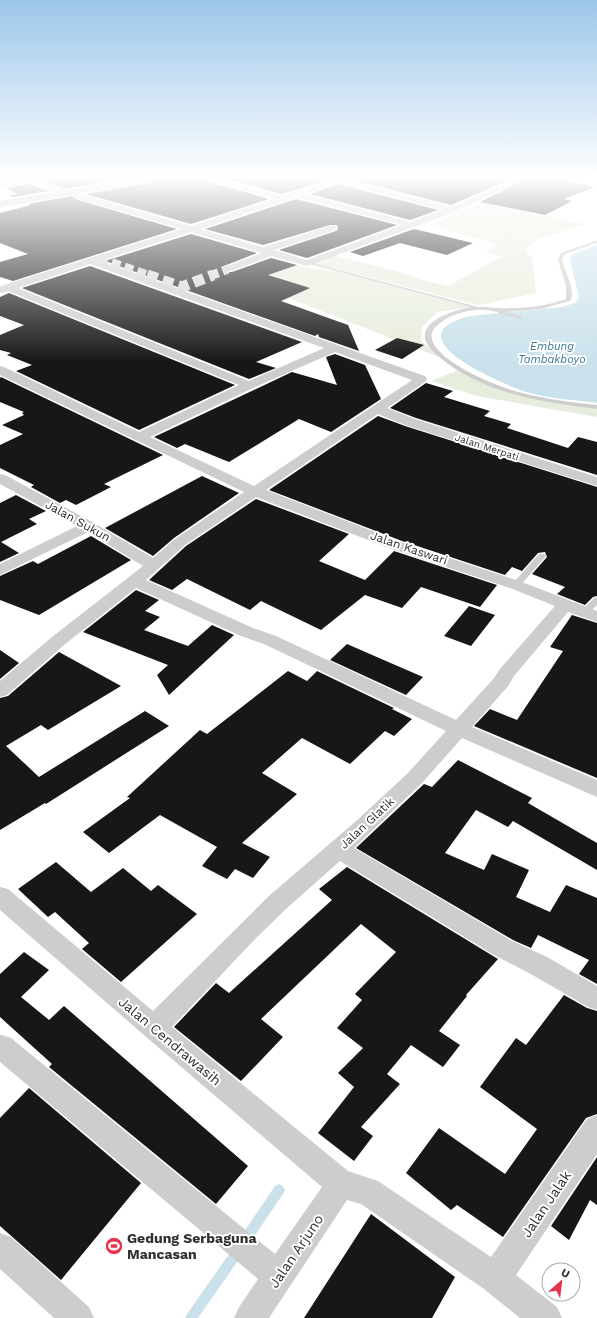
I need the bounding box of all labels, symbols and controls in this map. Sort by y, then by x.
water label: Embung Tambakboyo [518,340,586,366]
street label: Jalan Merpati [454,432,520,462]
street label: Jalan Sukun [43,497,113,545]
street label: Jalan Kaswari [369,528,449,568]
street label: Jalan Glatik [337,794,397,852]
street label: Jalan Cendrawasih [115,993,225,1089]
street label: Jalan Jalak [518,1168,574,1240]
street label: Jalan Arjuno [266,1211,326,1291]
place label: Gedung Serbaguna Mancasan [127,1230,257,1262]
sports icon: Gedung Serbaguna Mancasan [104,1236,124,1256]
north arrow [541,1262,581,1302]
text: U [559,1266,572,1281]

